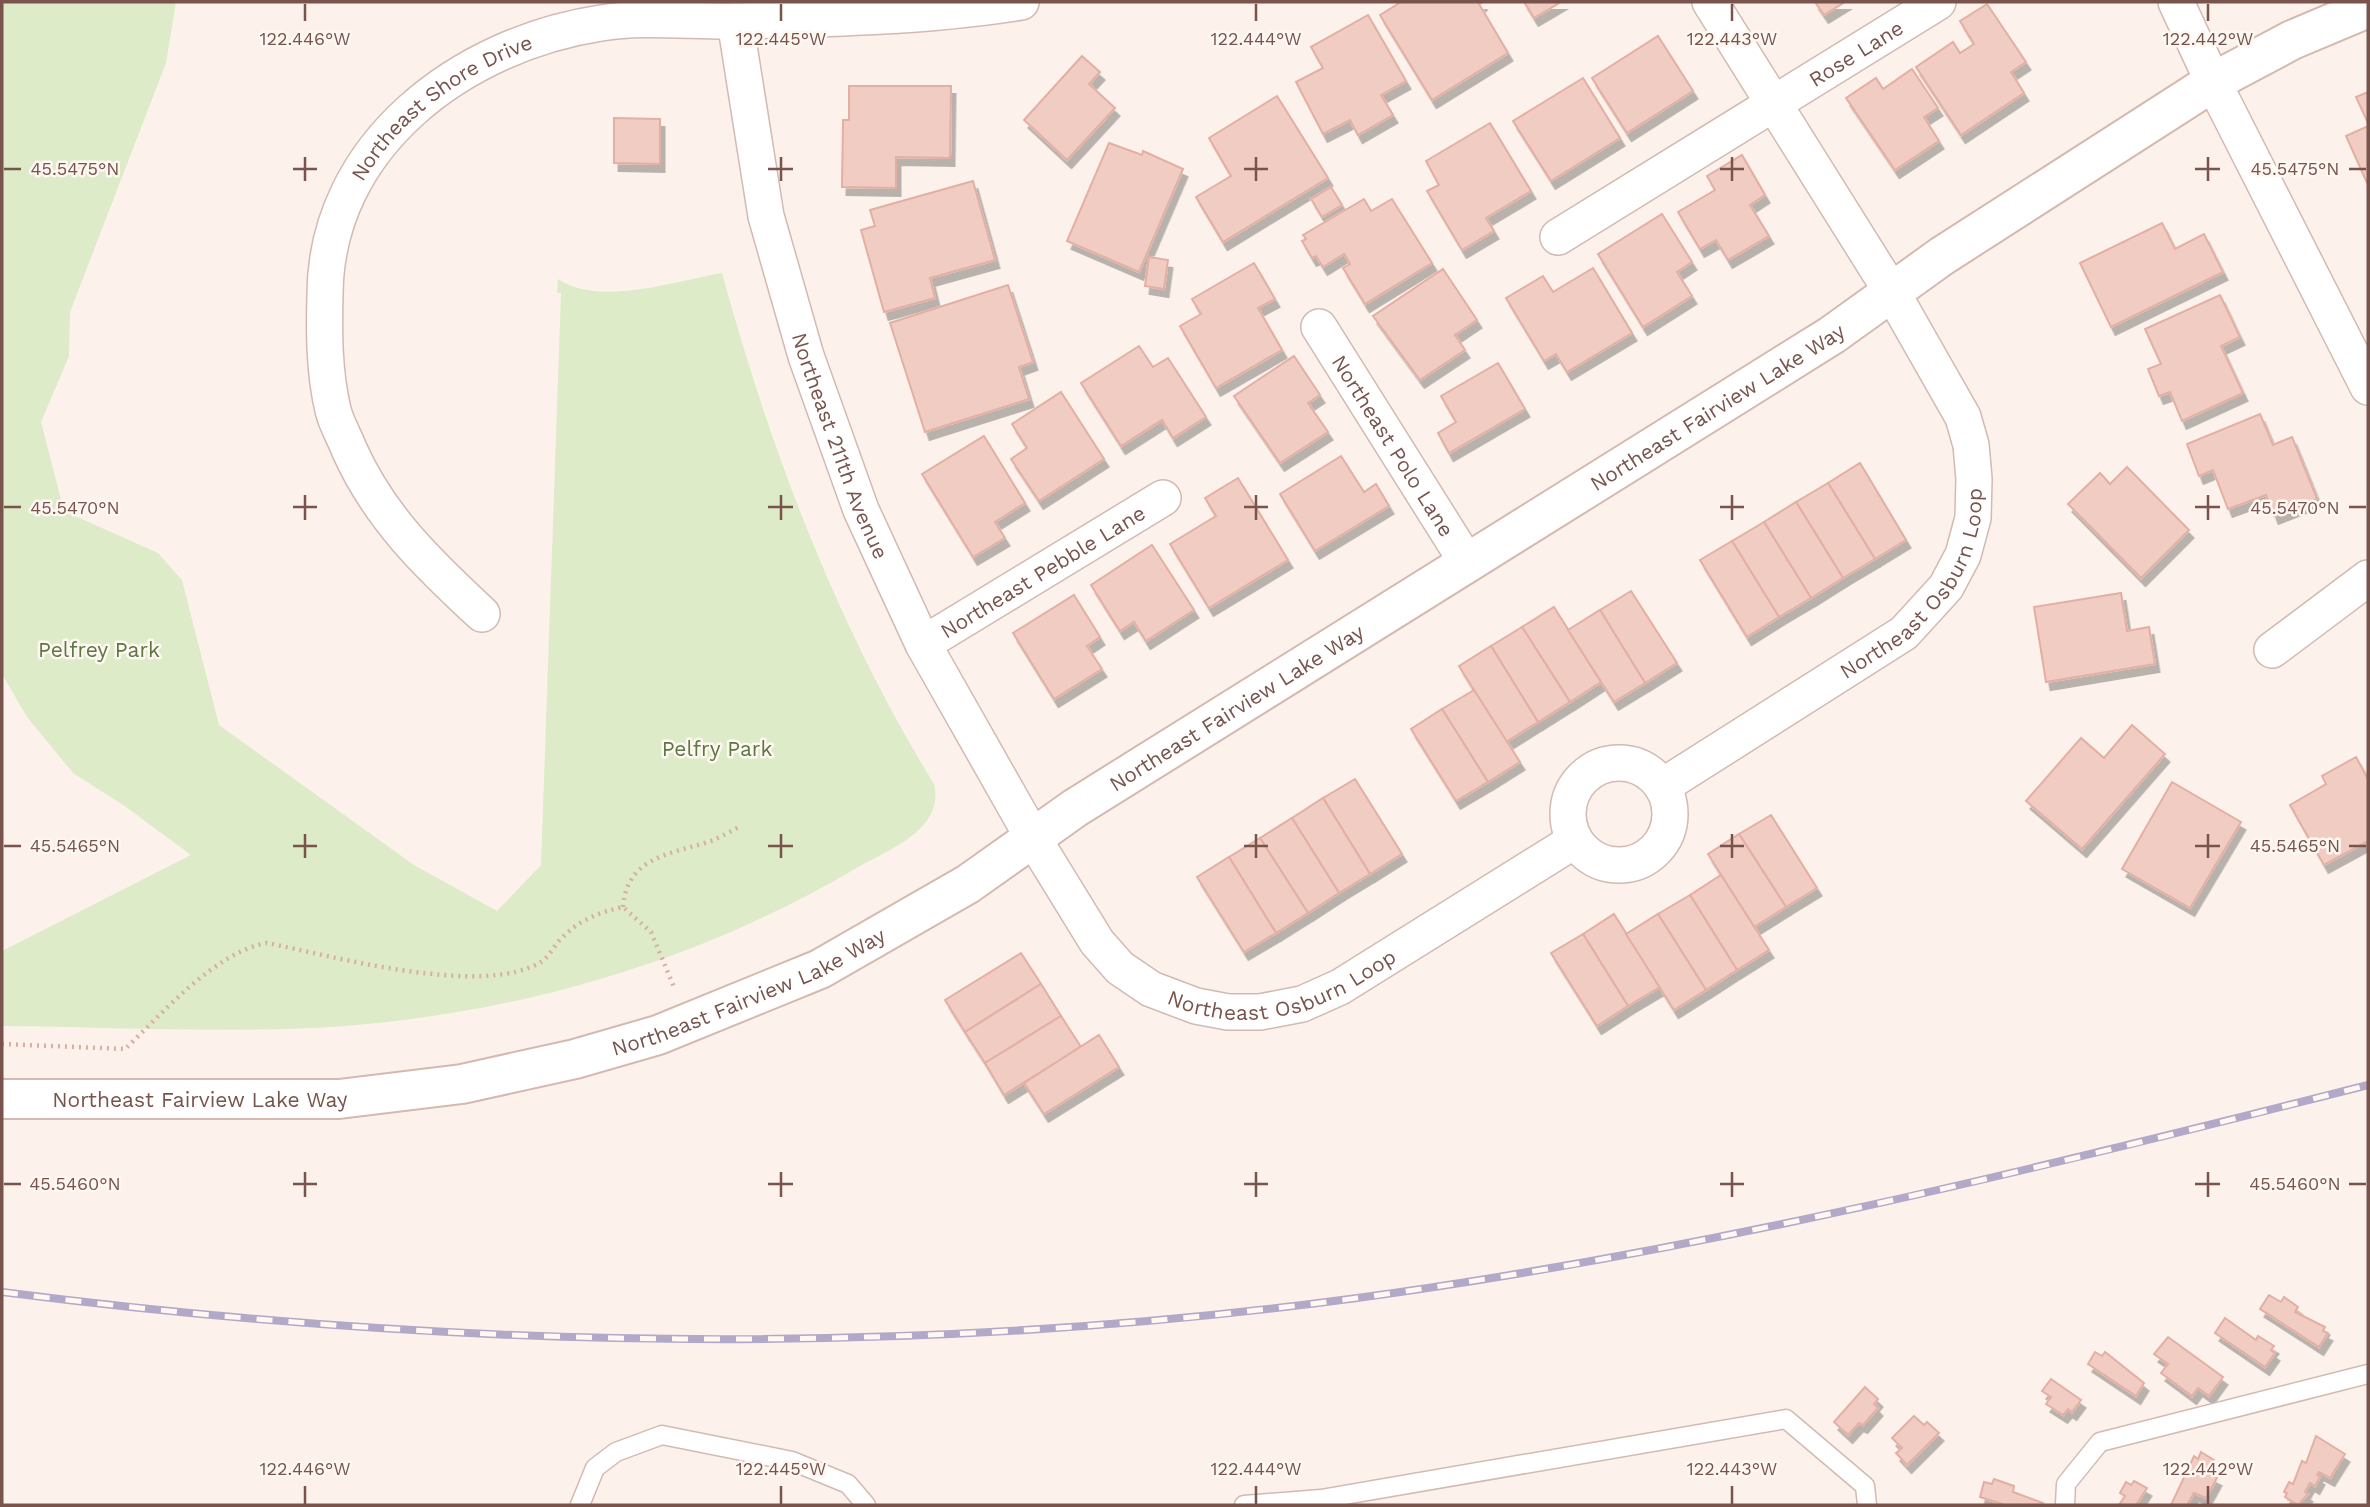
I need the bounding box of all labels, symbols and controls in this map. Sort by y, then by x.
street label: Rose Lane [1804,14,1907,91]
text: 122.446°W [259,28,351,49]
text: 122.445°W [736,28,826,49]
text: 122.444°W [1210,28,1302,49]
text: 122.443°W [1687,28,1777,49]
text: 122.442°W [2163,28,2253,49]
street label: Northeast Shore Drive [345,29,535,185]
text: 45.5475°N [31,158,119,179]
text: 45.5475°N [2251,158,2339,179]
street label: Northeast Fairview Lake Way [1585,318,1849,496]
street label: Northeast 211th Avenue [787,330,894,563]
street label: Northeast Polo Lane [1327,350,1460,541]
street label: Northeast Osburn Loop [1835,487,1986,683]
text: 45.5470°N [30,497,120,518]
text: 45.5470°N [2250,497,2340,518]
street label: Northeast Pebble Lane [936,499,1150,643]
street label: Northeast Fairview Lake Way [1104,618,1368,796]
park label: Pelfrey Park [38,637,160,662]
park label: Pelfry Park [662,736,772,761]
text: 45.5465°N [30,835,120,856]
text: 45.5465°N [2250,835,2340,856]
street label: Northeast Fairview Lake Way [609,922,889,1060]
street label: Northeast Osburn Loop [1164,943,1400,1025]
street label: Northeast Fairview Lake Way [52,1086,349,1112]
text: 45.5460°N [29,1173,121,1194]
text: 45.5460°N [2249,1173,2341,1194]
text: 122.446°W [259,1458,351,1479]
text: 122.445°W [736,1458,826,1479]
text: 122.444°W [1210,1458,1302,1479]
text: 122.443°W [1687,1458,1777,1479]
text: 122.442°W [2163,1458,2253,1479]

